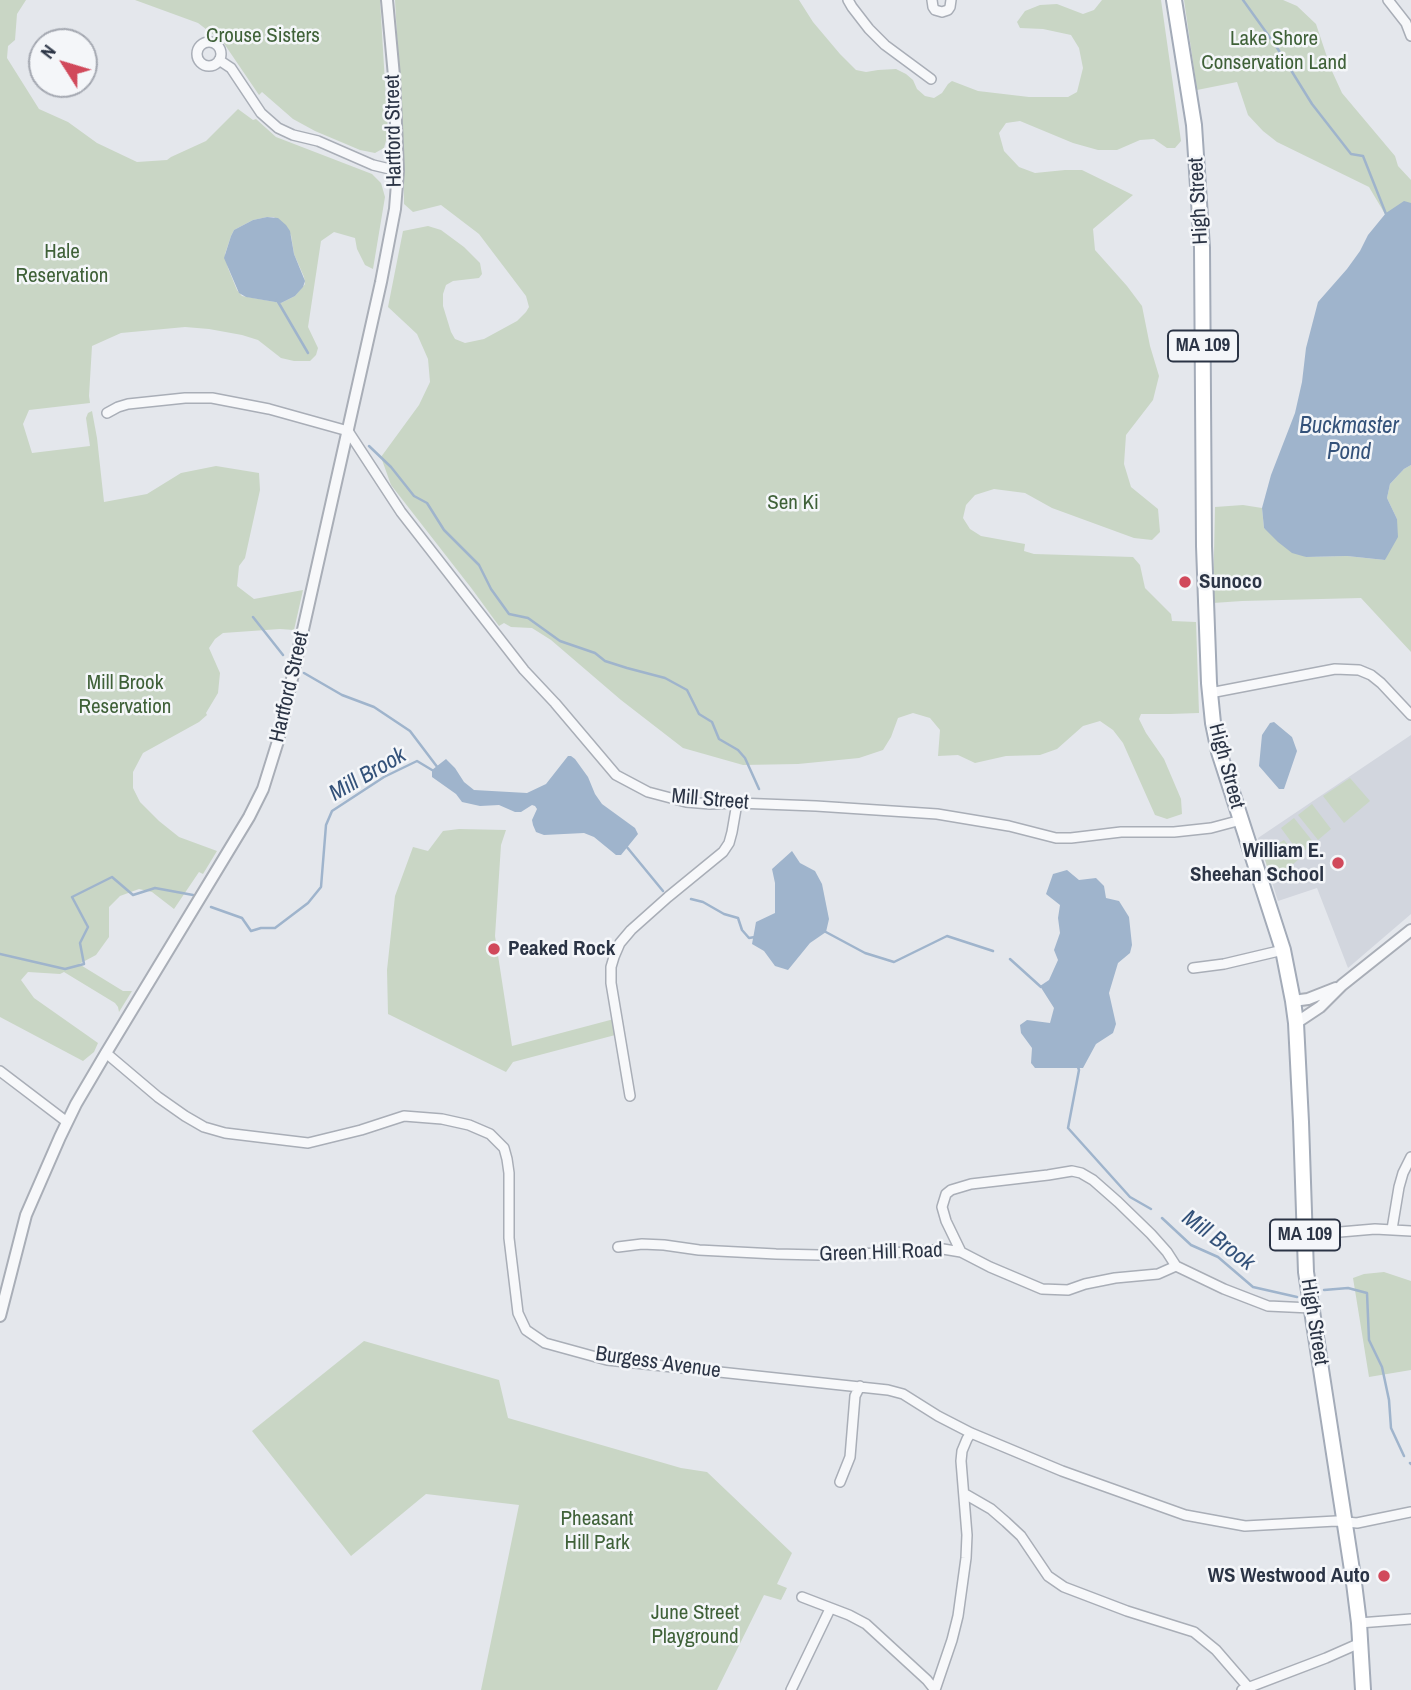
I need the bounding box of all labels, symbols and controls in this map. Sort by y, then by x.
park label: Crouse Sisters [206,23,320,49]
park label: Lake Shore Conservation Land [1201,26,1347,76]
north arrow [28,28,98,98]
text: N [34,39,62,64]
street label: Hartford Street [380,74,408,188]
street label: High Street [1184,157,1214,245]
park label: Hale Reservation [16,239,108,289]
road number: MA 109 [1168,330,1238,362]
water label: Buckmaster Pond [1299,413,1399,467]
park label: Sen Ki [767,490,819,516]
place label: Sunoco [1199,569,1262,595]
marker: Sunoco [1177,574,1193,590]
street label: Hartford Street [265,629,315,745]
park label: Mill Brook Reservation [79,670,171,720]
street label: High Street [1203,721,1249,811]
water label: Mill Brook [325,742,411,808]
street label: Mill Street [670,784,750,816]
place label: William E. Sheehan School [1190,838,1324,888]
marker: William E. Sheehan School [1330,855,1346,871]
place label: Peaked Rock [508,936,615,962]
marker: Peaked Rock [486,941,502,957]
water label: Mill Brook [1176,1205,1260,1277]
road number: MA 109 [1270,1219,1340,1250]
street label: Green Hill Road [819,1238,943,1268]
street label: High Street [1295,1277,1333,1367]
street label: Burgess Avenue [594,1342,722,1384]
park label: Pheasant Hill Park [561,1506,633,1556]
place label: WS Westwood Auto [1208,1563,1370,1589]
marker: WS Westwood Auto [1376,1568,1392,1584]
park label: June Street Playground [651,1600,739,1650]

